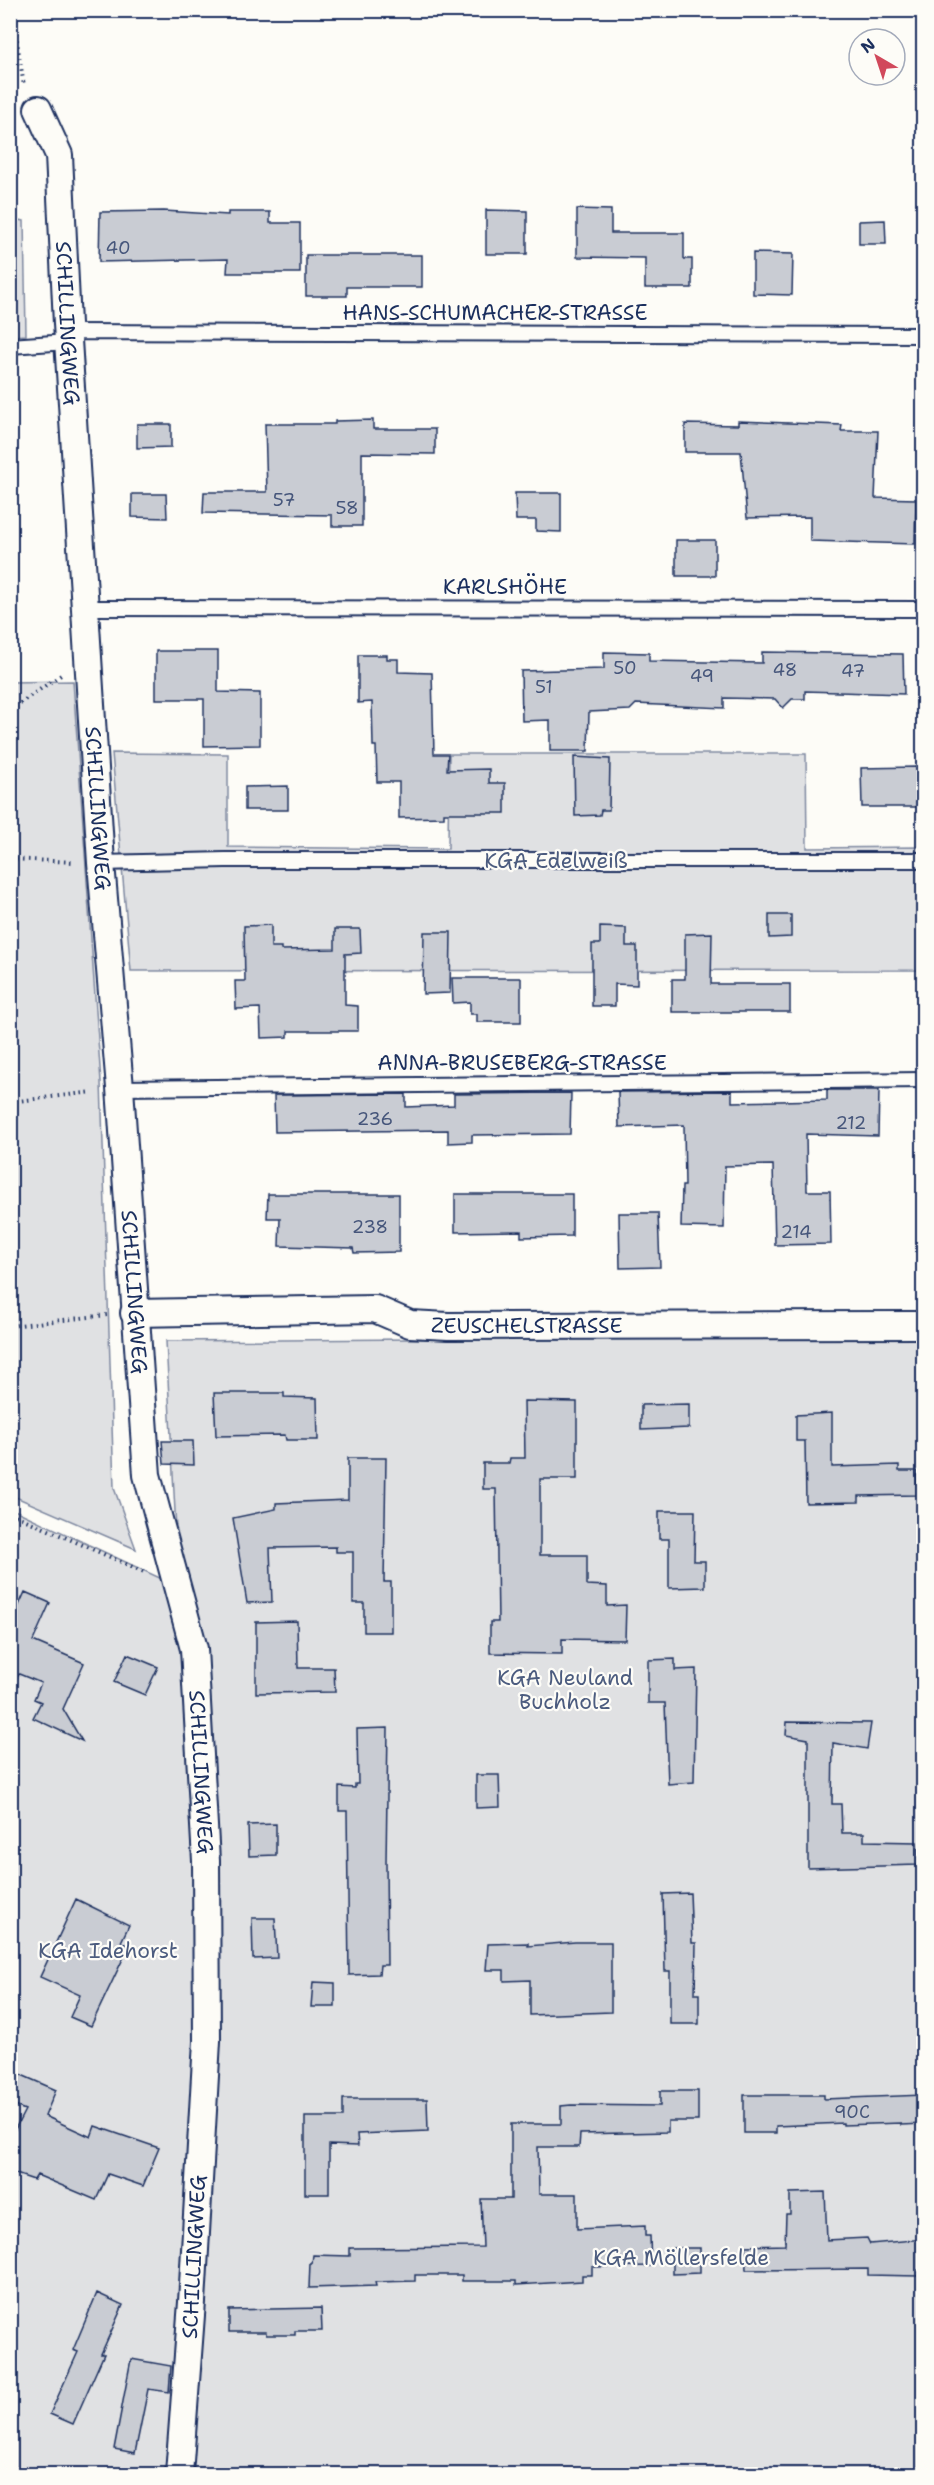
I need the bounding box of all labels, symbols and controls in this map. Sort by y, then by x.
north arrow [847,27,907,87]
text: N [856,34,879,58]
house number: 40 [105,236,131,260]
street label: SCHILLINGWEG [49,241,86,406]
street label: HANS-SCHUMACHER-STRASSE [342,299,648,327]
house number: 57 [273,488,295,512]
house number: 58 [335,496,359,520]
street label: KARLSHÖHE [443,573,567,601]
house number: 50 [613,656,637,680]
house number: 48 [773,658,797,682]
house number: 47 [841,659,865,683]
house number: 49 [690,664,714,688]
house number: 51 [535,675,553,699]
street label: SCHILLINGWEG [78,725,117,891]
park label: KGA Edelweiß [484,847,628,875]
street label: ANNA-BRUSEBERG-STRASSE [377,1049,667,1077]
house number: 236 [357,1107,393,1131]
house number: 212 [836,1111,866,1135]
street label: SCHILLINGWEG [115,1209,154,1375]
house number: 238 [352,1215,388,1239]
house number: 214 [780,1220,812,1244]
street label: ZEUSCHELSTRASSE [430,1311,623,1340]
park label: KGA Neuland Buchholz [497,1664,633,1716]
street label: SCHILLINGWEG [182,1689,220,1855]
park label: KGA Idehorst [38,1937,178,1965]
house number: 90C [834,2100,870,2124]
street label: SCHILLINGWEG [176,2174,212,2340]
park label: KGA Möllersfelde [593,2244,769,2272]

